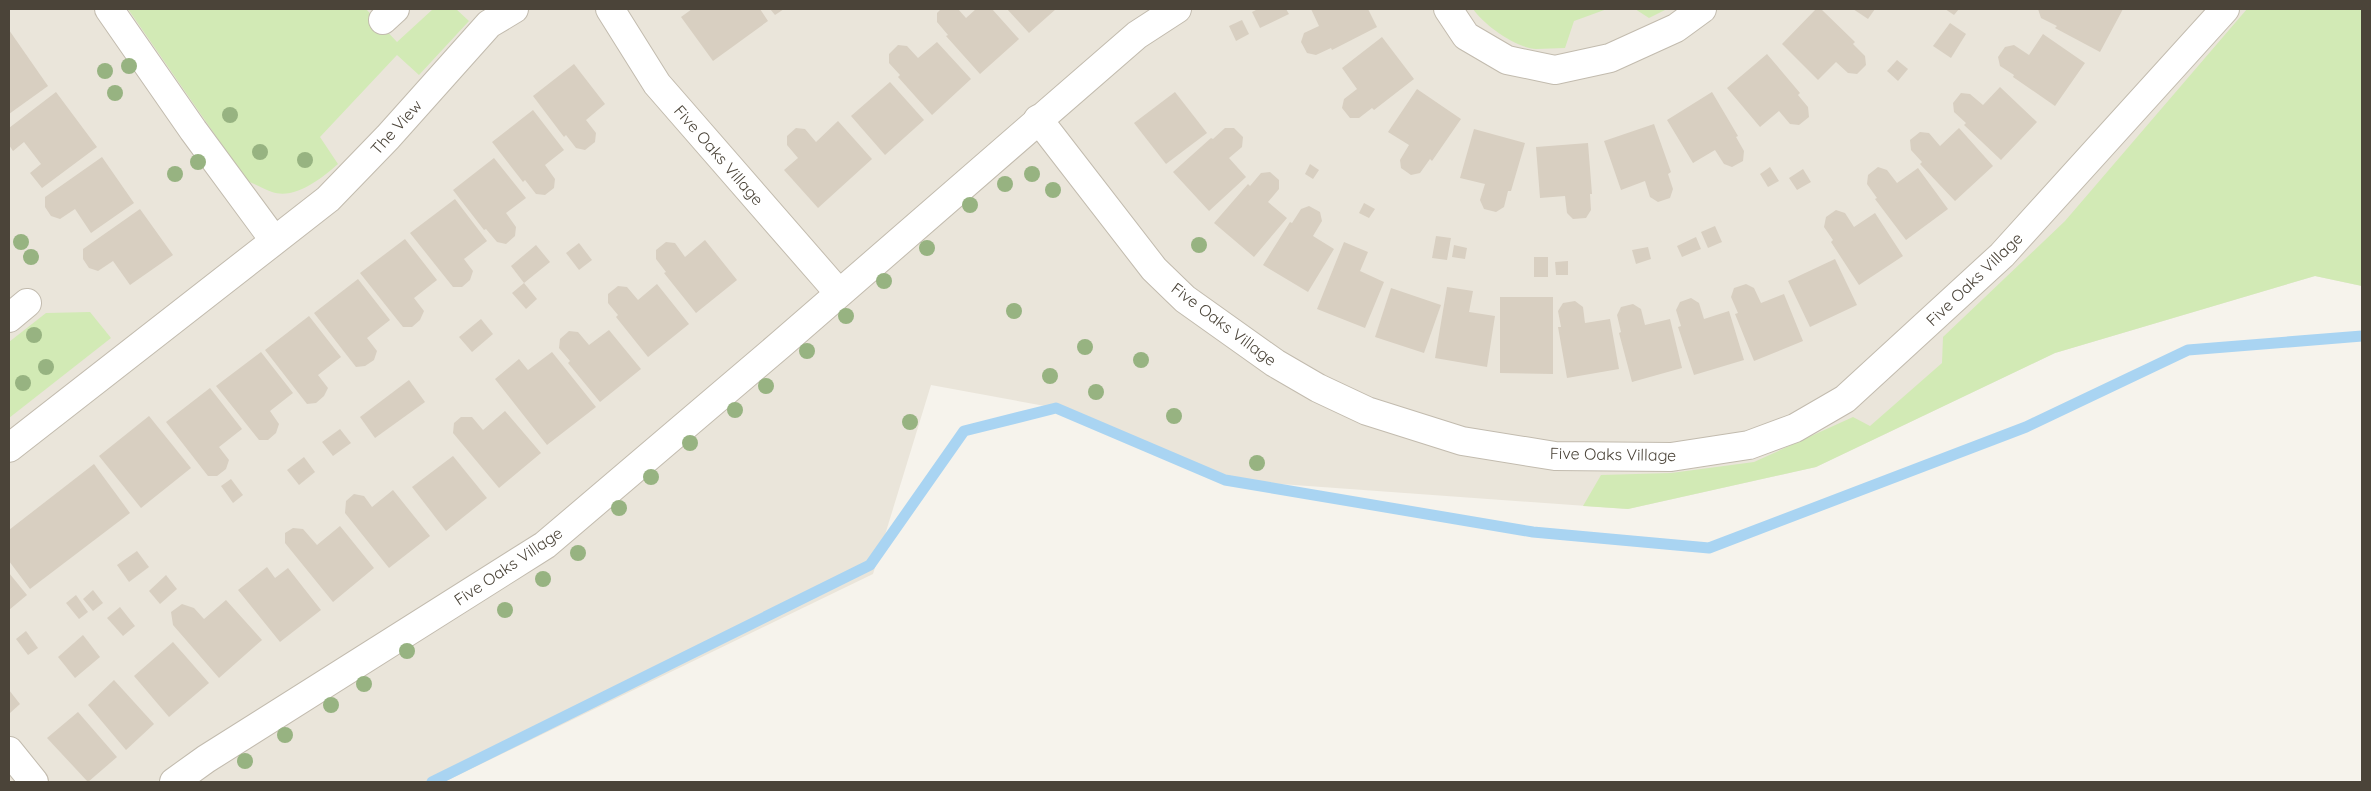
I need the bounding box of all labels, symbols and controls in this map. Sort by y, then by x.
street label: The View [366,95,426,159]
street label: Five Oaks Village [670,101,768,209]
street label: Five Oaks Village [1922,228,2026,330]
street label: Five Oaks Village [1168,278,1280,370]
street label: Five Oaks Village [1550,443,1676,465]
street label: Five Oaks Village [450,522,566,610]

